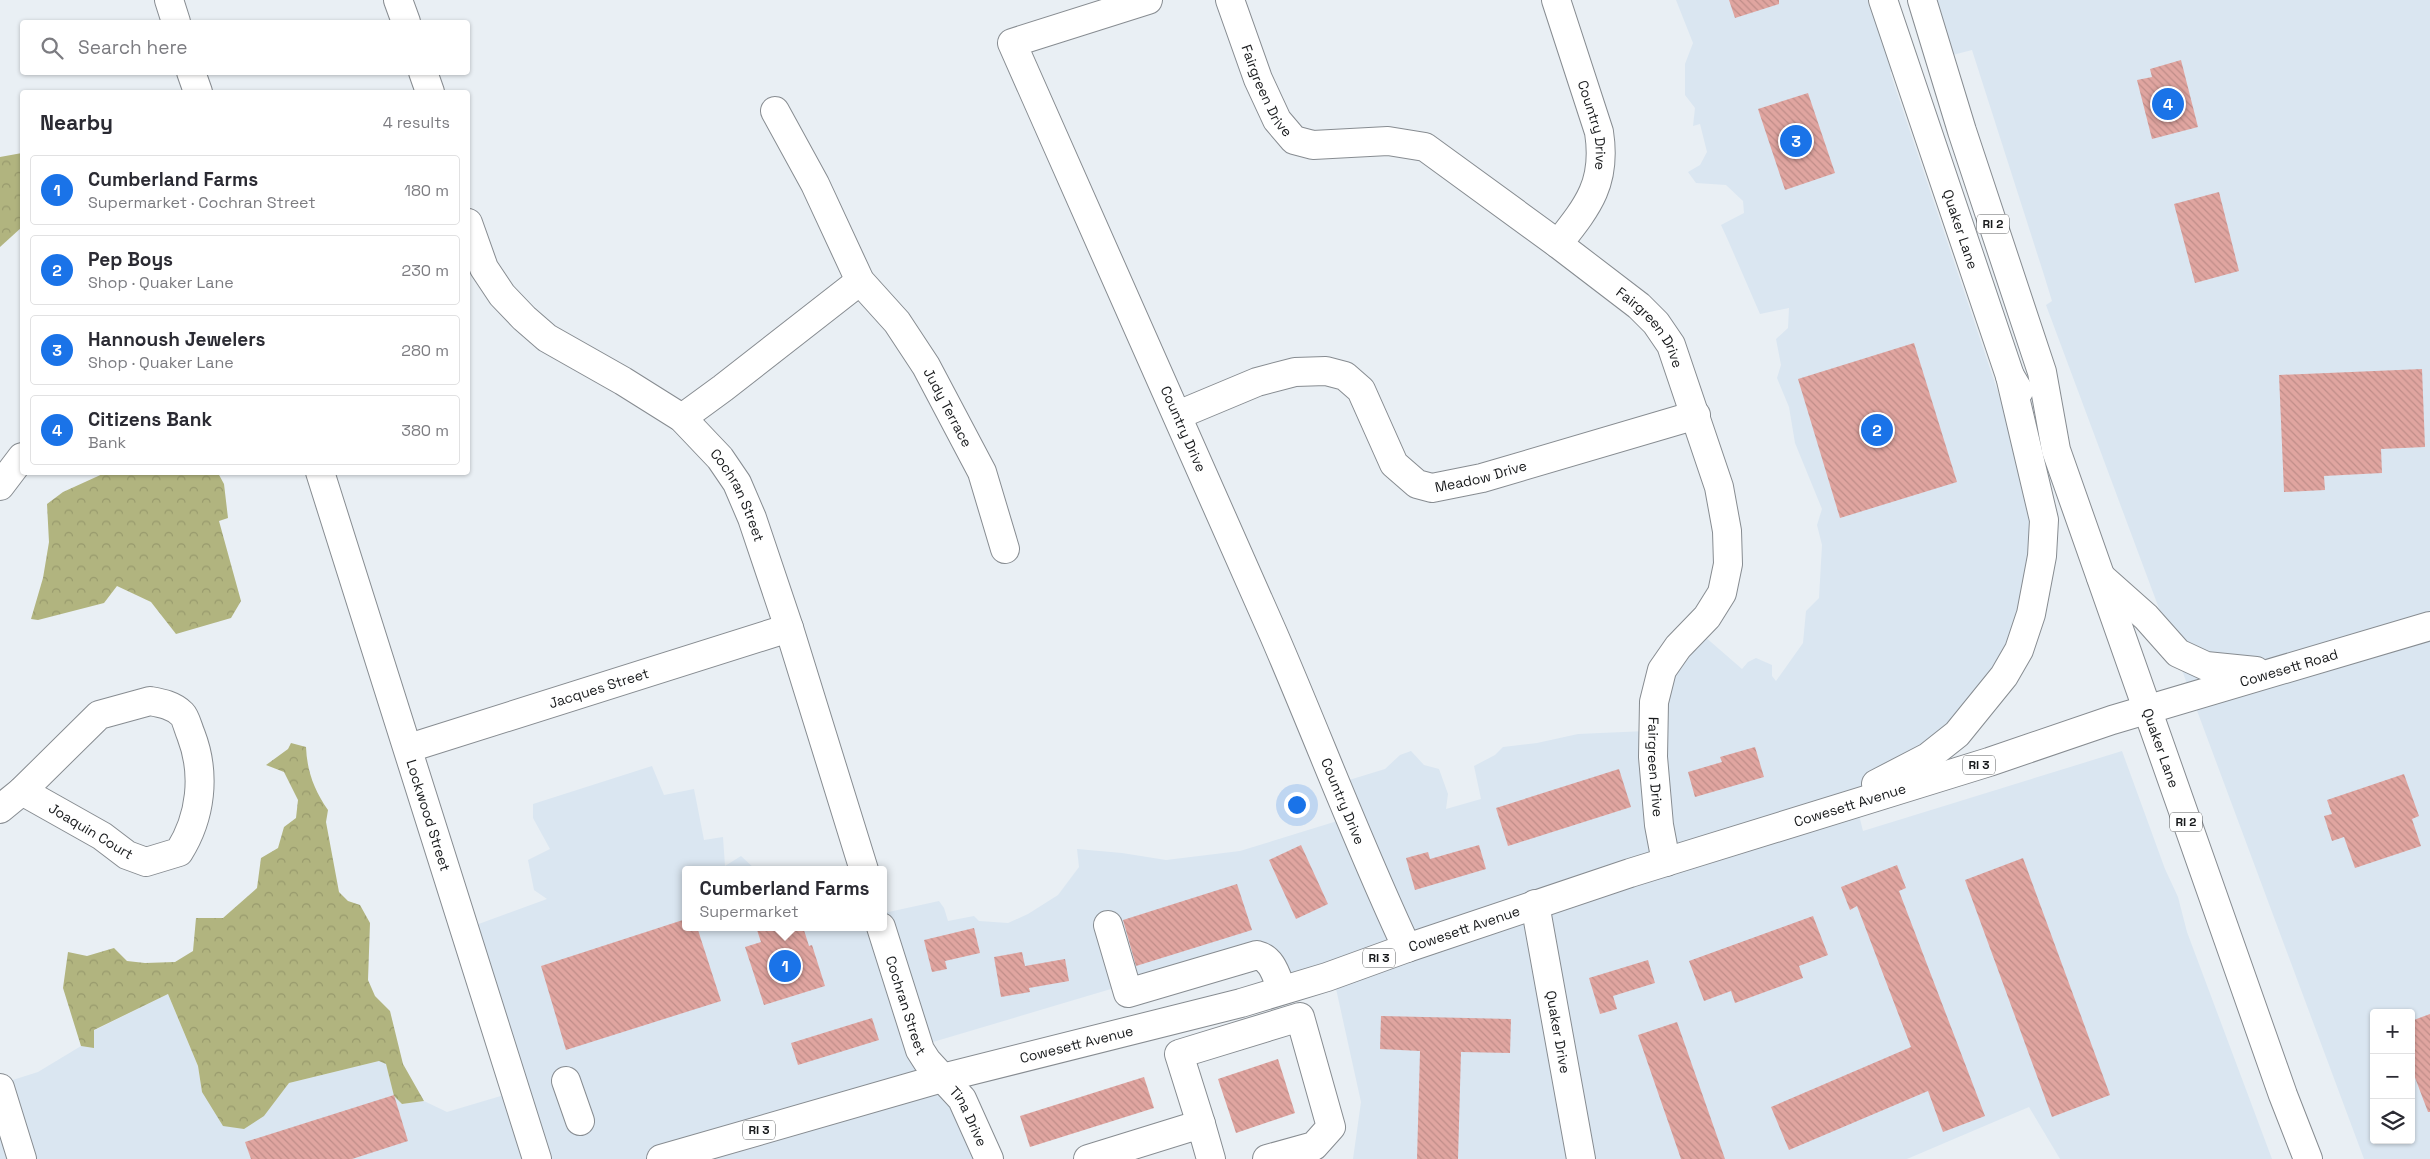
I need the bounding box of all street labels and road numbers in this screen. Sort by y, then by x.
street label: Fairgreen Drive [1237,42,1296,140]
street label: Country Drive [1574,78,1610,171]
street label: Quaker Lane [1939,187,1982,271]
road number: RI 2 [1977,214,2009,233]
street label: Fairgreen Drive [1613,283,1687,370]
street label: Judy Terrace [920,365,976,450]
street label: Country Drive [1157,383,1210,475]
street label: Cochran Street [707,445,768,544]
street label: Meadow Drive [1433,456,1529,496]
street label: Cowesett Road [2238,645,2340,691]
street label: Jacques Street [546,664,651,712]
street label: Quaker Lane [2139,706,2183,790]
street label: Fairgreen Drive [1644,717,1667,818]
street label: Country Drive [1317,755,1369,847]
road number: RI 3 [1963,756,1995,774]
street label: Lockwood Street [402,757,454,873]
street label: Cowesett Avenue [1792,779,1908,831]
street label: Joaquin Court [45,799,137,863]
road number: RI 2 [2170,812,2202,832]
street label: Cowesett Avenue [1406,902,1522,956]
road number: RI 3 [1363,948,1395,968]
street label: Cochran Street [882,953,930,1059]
street label: Quaker Drive [1542,989,1574,1075]
street label: Cowesett Avenue [1018,1021,1135,1067]
street label: Tina Drive [946,1082,991,1149]
road number: RI 3 [743,1120,775,1140]

